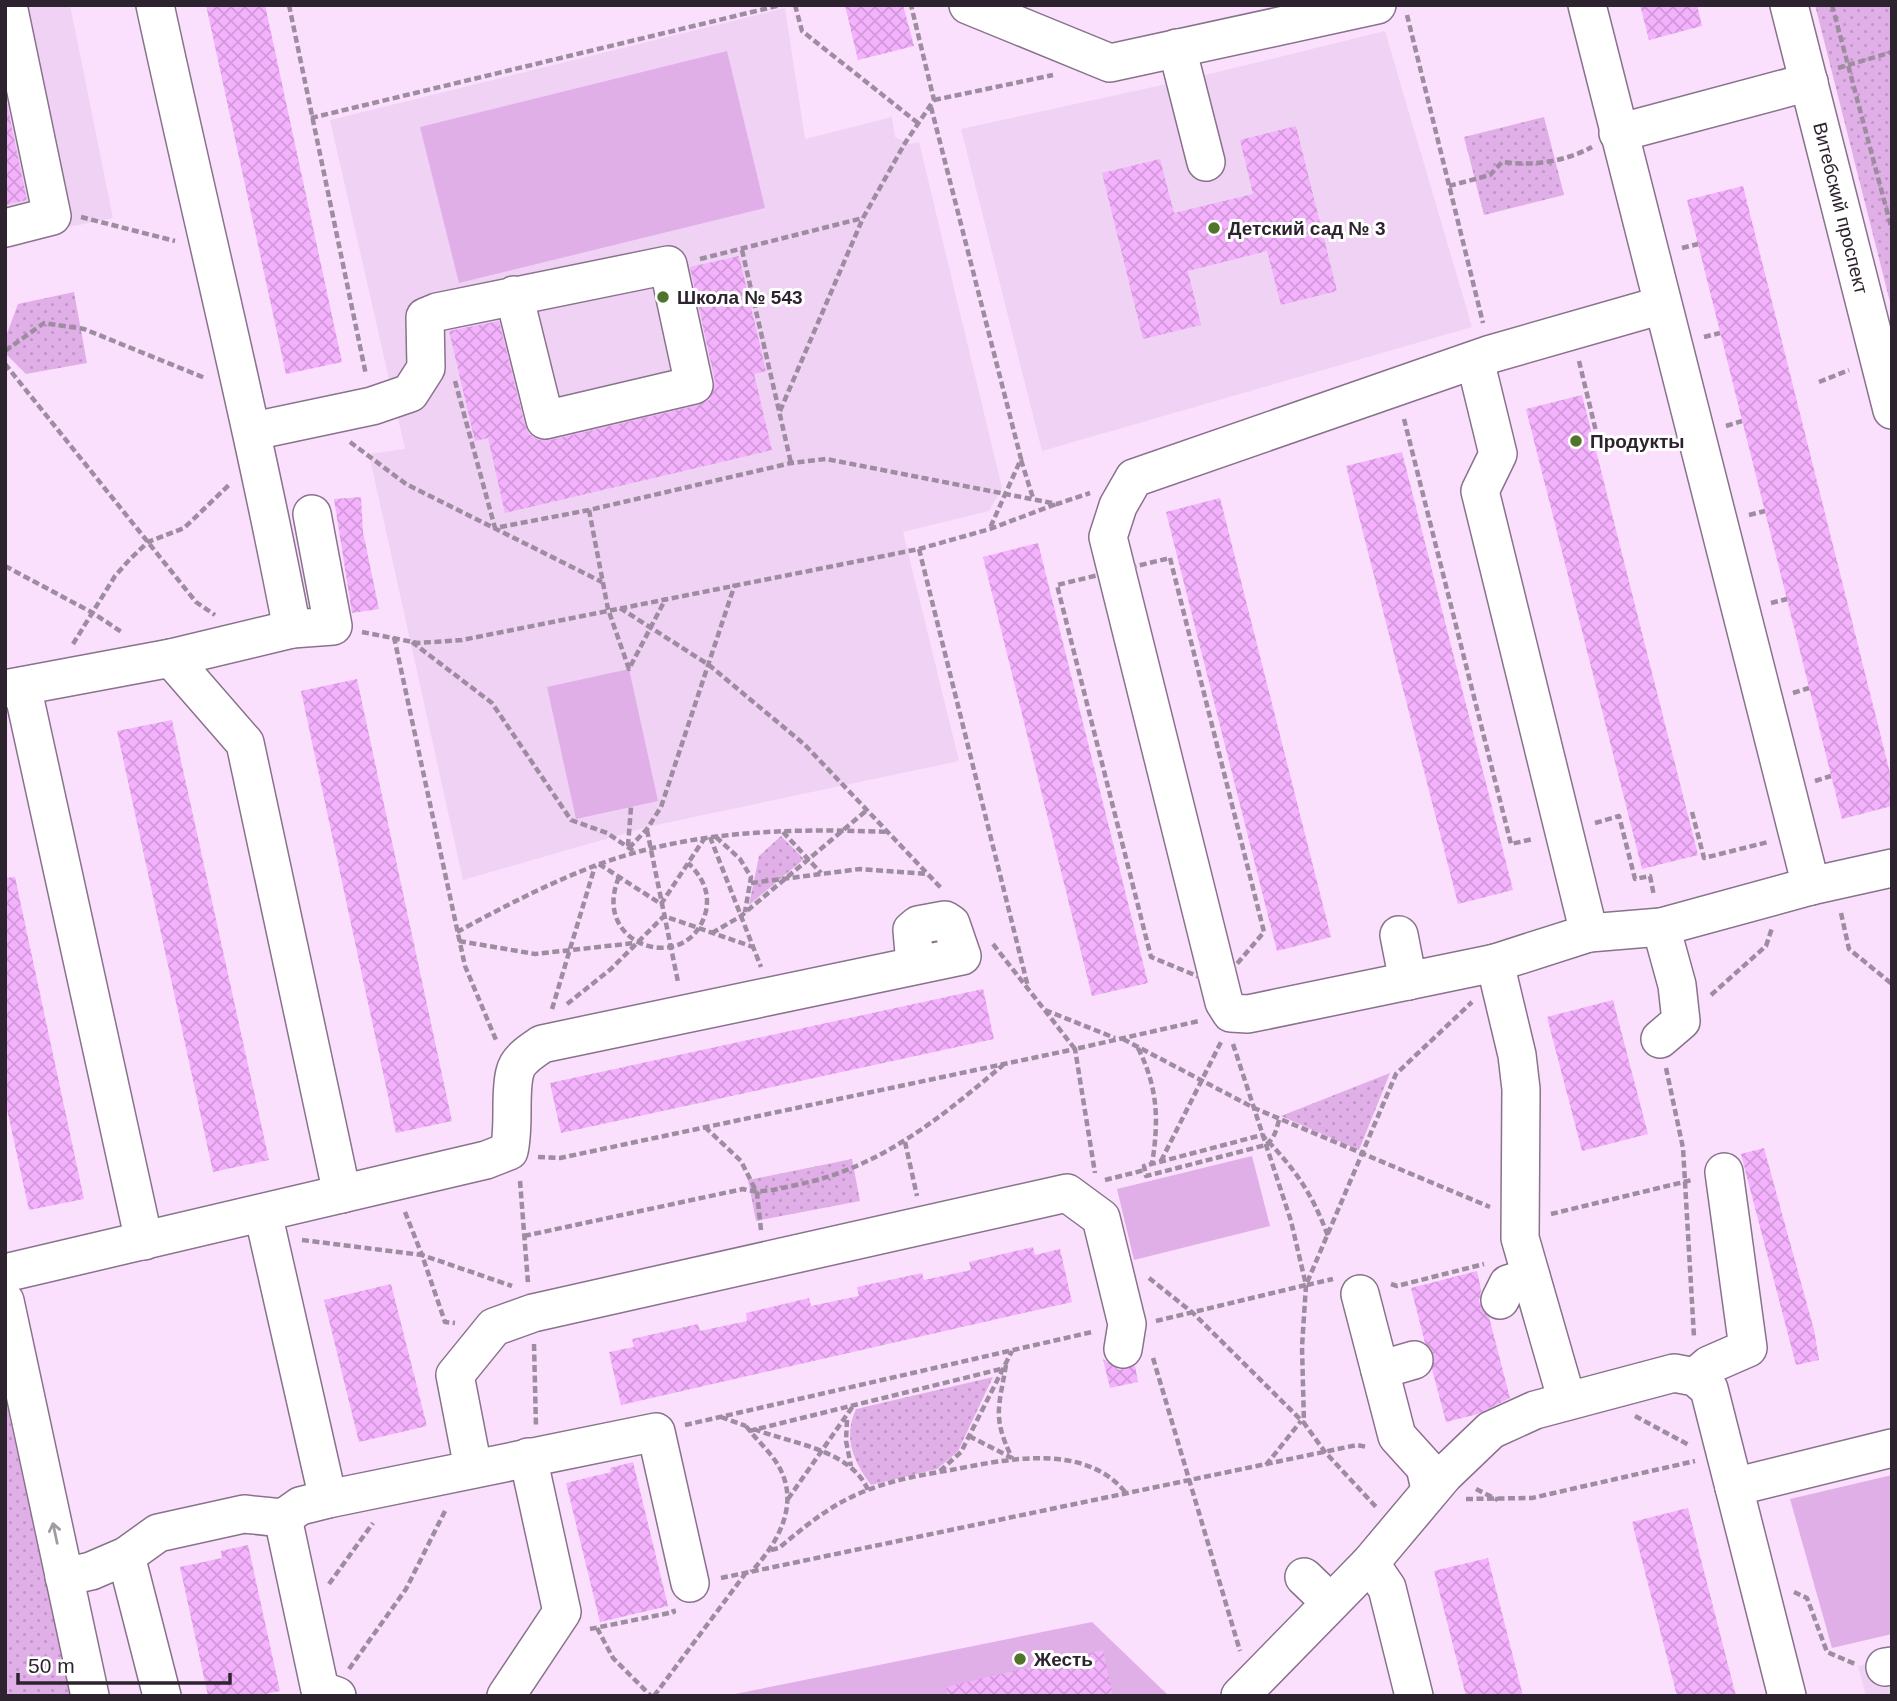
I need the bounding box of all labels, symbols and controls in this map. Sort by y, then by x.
street label: Витебский проспект [1809,120,1872,296]
place label: Детский сад № 3 [1228,218,1386,239]
marker: Детский сад № 3 [1206,220,1222,236]
place label: Школа № 543 [677,287,803,308]
marker: Школа № 543 [655,289,671,305]
place label: Продукты [1590,431,1685,452]
marker: Продукты [1568,433,1584,449]
one-way arrow [48,1522,62,1545]
scale bar [18,1642,229,1686]
place label: Жесть [1033,1649,1093,1670]
marker: Жесть [1012,1651,1028,1667]
text: 50 m [28,1654,75,1677]

